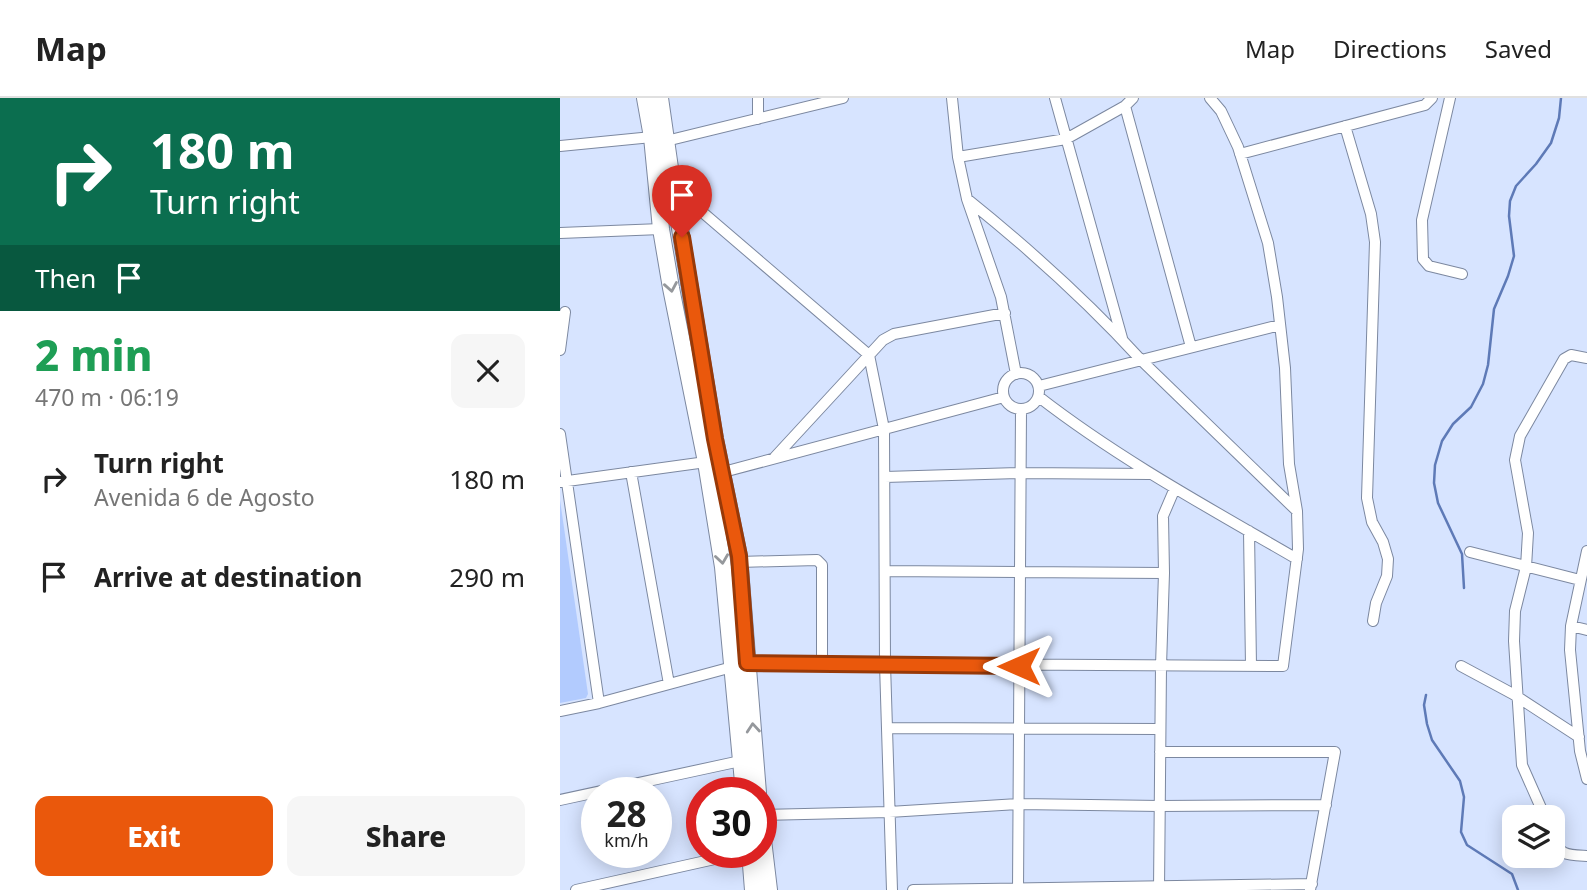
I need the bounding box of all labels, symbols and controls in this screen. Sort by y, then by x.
text: Map [35,26,107,71]
text: Map [1245,32,1295,65]
text: Directions [1333,32,1447,65]
text: Saved [1485,32,1552,65]
text: 180 m [150,117,295,183]
icon: right [35,126,126,217]
pin [652,165,712,237]
icon: arrive [663,176,701,214]
text: Turn right [150,180,300,223]
icon: arrive [110,259,148,297]
text: Then [35,260,96,296]
one-way arrow [663,281,678,293]
text: 2 min [35,326,152,383]
button: close [451,334,525,408]
text: 470 m · 06:19 [35,381,179,413]
text: Turn right [94,445,224,481]
icon: right [35,460,73,498]
text: 180 m [449,461,525,497]
text: Avenida 6 de Agosto [94,481,315,513]
one-way arrow [714,553,729,565]
icon: arrive [35,558,73,596]
text: Arrive at destination [94,559,363,595]
text: 290 m [449,559,525,595]
position arrow [982,629,1056,703]
one-way arrow [746,722,761,733]
speed limit sign: 30 [686,777,777,868]
text: 28 [606,790,647,837]
button: Exit [35,796,273,876]
button: Share [287,796,525,876]
map controls [1502,805,1565,868]
button: layers [1502,805,1565,868]
text: km/h [604,828,649,852]

